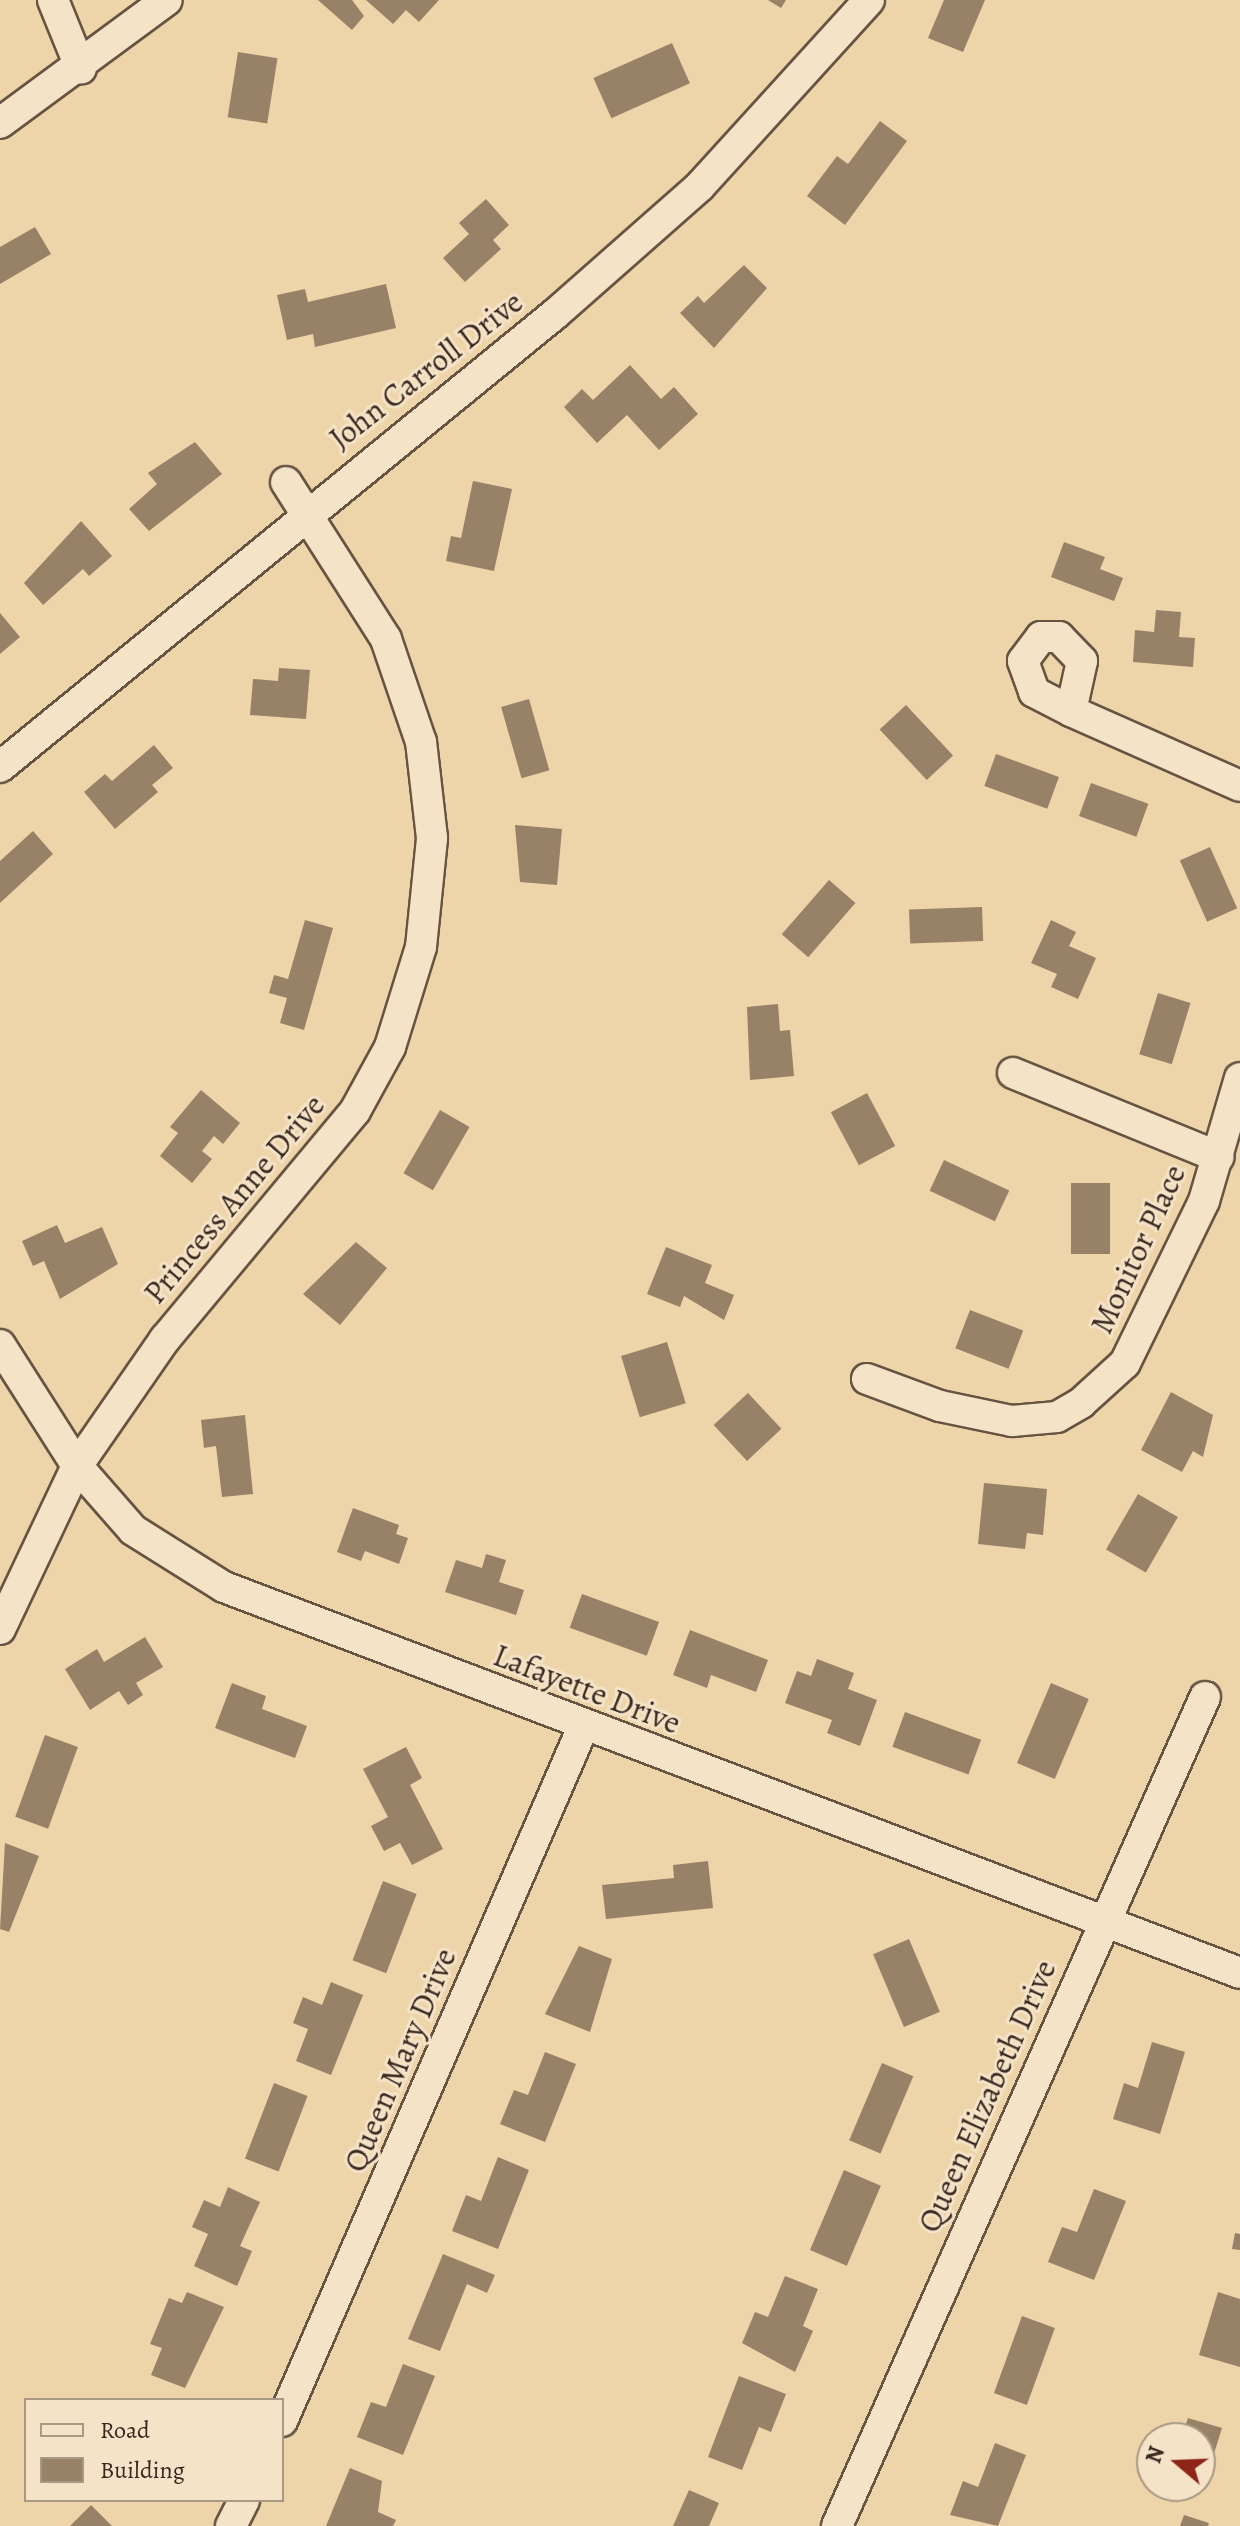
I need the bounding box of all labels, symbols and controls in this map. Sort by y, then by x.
street label: John Carroll Drive [322,283,530,457]
street label: Princess Anne Drive [135,1087,333,1311]
street label: Monitor Place [1082,1158,1194,1340]
street label: Lafayette Drive [488,1636,686,1742]
street label: Queen Mary Drive [336,1942,464,2178]
street label: Queen Elizabeth Drive [910,1954,1064,2238]
legend [24,2398,284,2502]
text: Road [100,2414,150,2446]
north arrow [1136,2422,1216,2502]
text: N [1138,2442,1172,2467]
text: Building [100,2454,185,2486]

